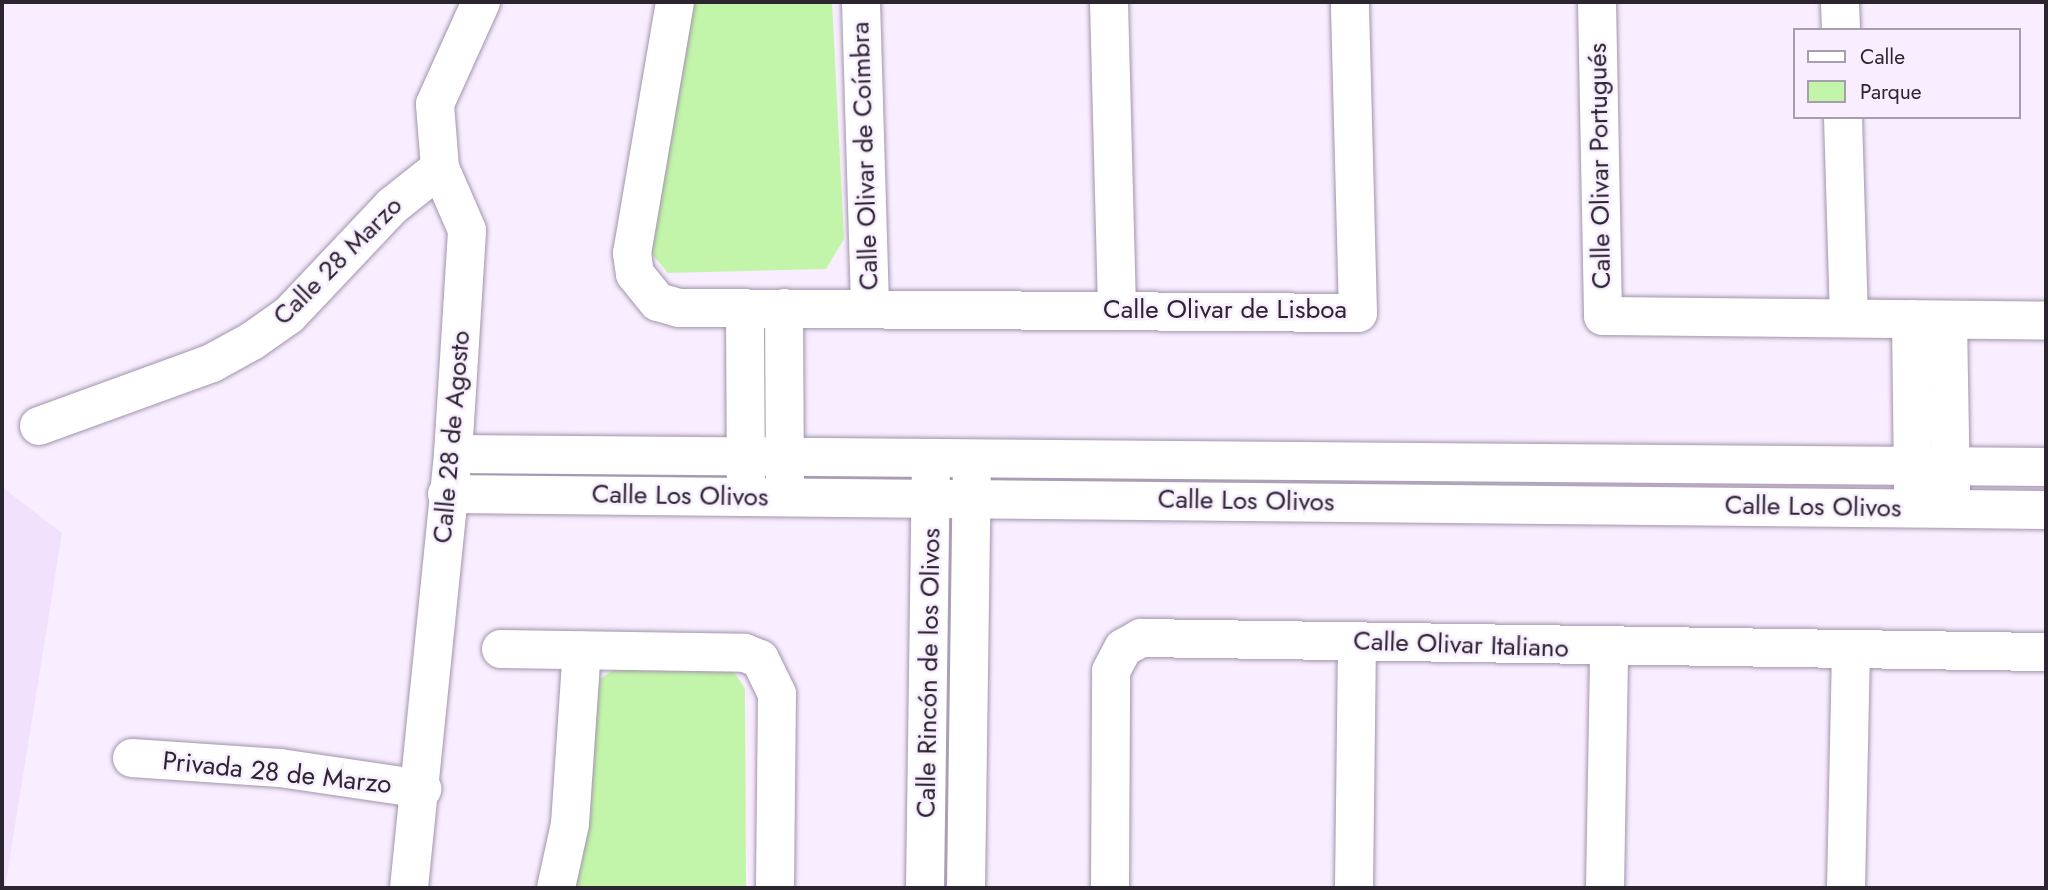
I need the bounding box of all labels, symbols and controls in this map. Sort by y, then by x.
street label: Calle Olivar de Coímbra [845,21,885,291]
legend [1792,28,2020,119]
text: Calle [1860,42,1905,72]
street label: Calle Olivar Portugués [1582,43,1618,289]
text: Parque [1860,77,1922,107]
street label: Calle 28 Marzo [267,190,409,332]
street label: Calle Olivar de Lisboa [1103,294,1347,326]
street label: Calle 28 de Agosto [427,329,477,545]
street label: Calle Los Olivos [591,479,769,513]
street label: Calle Los Olivos [1157,484,1335,518]
street label: Calle Los Olivos [1724,490,1902,524]
street label: Calle Rincón de los Olivos [911,528,947,818]
street label: Calle Olivar Italiano [1353,626,1569,664]
street label: Privada 28 de Marzo [161,745,393,801]

